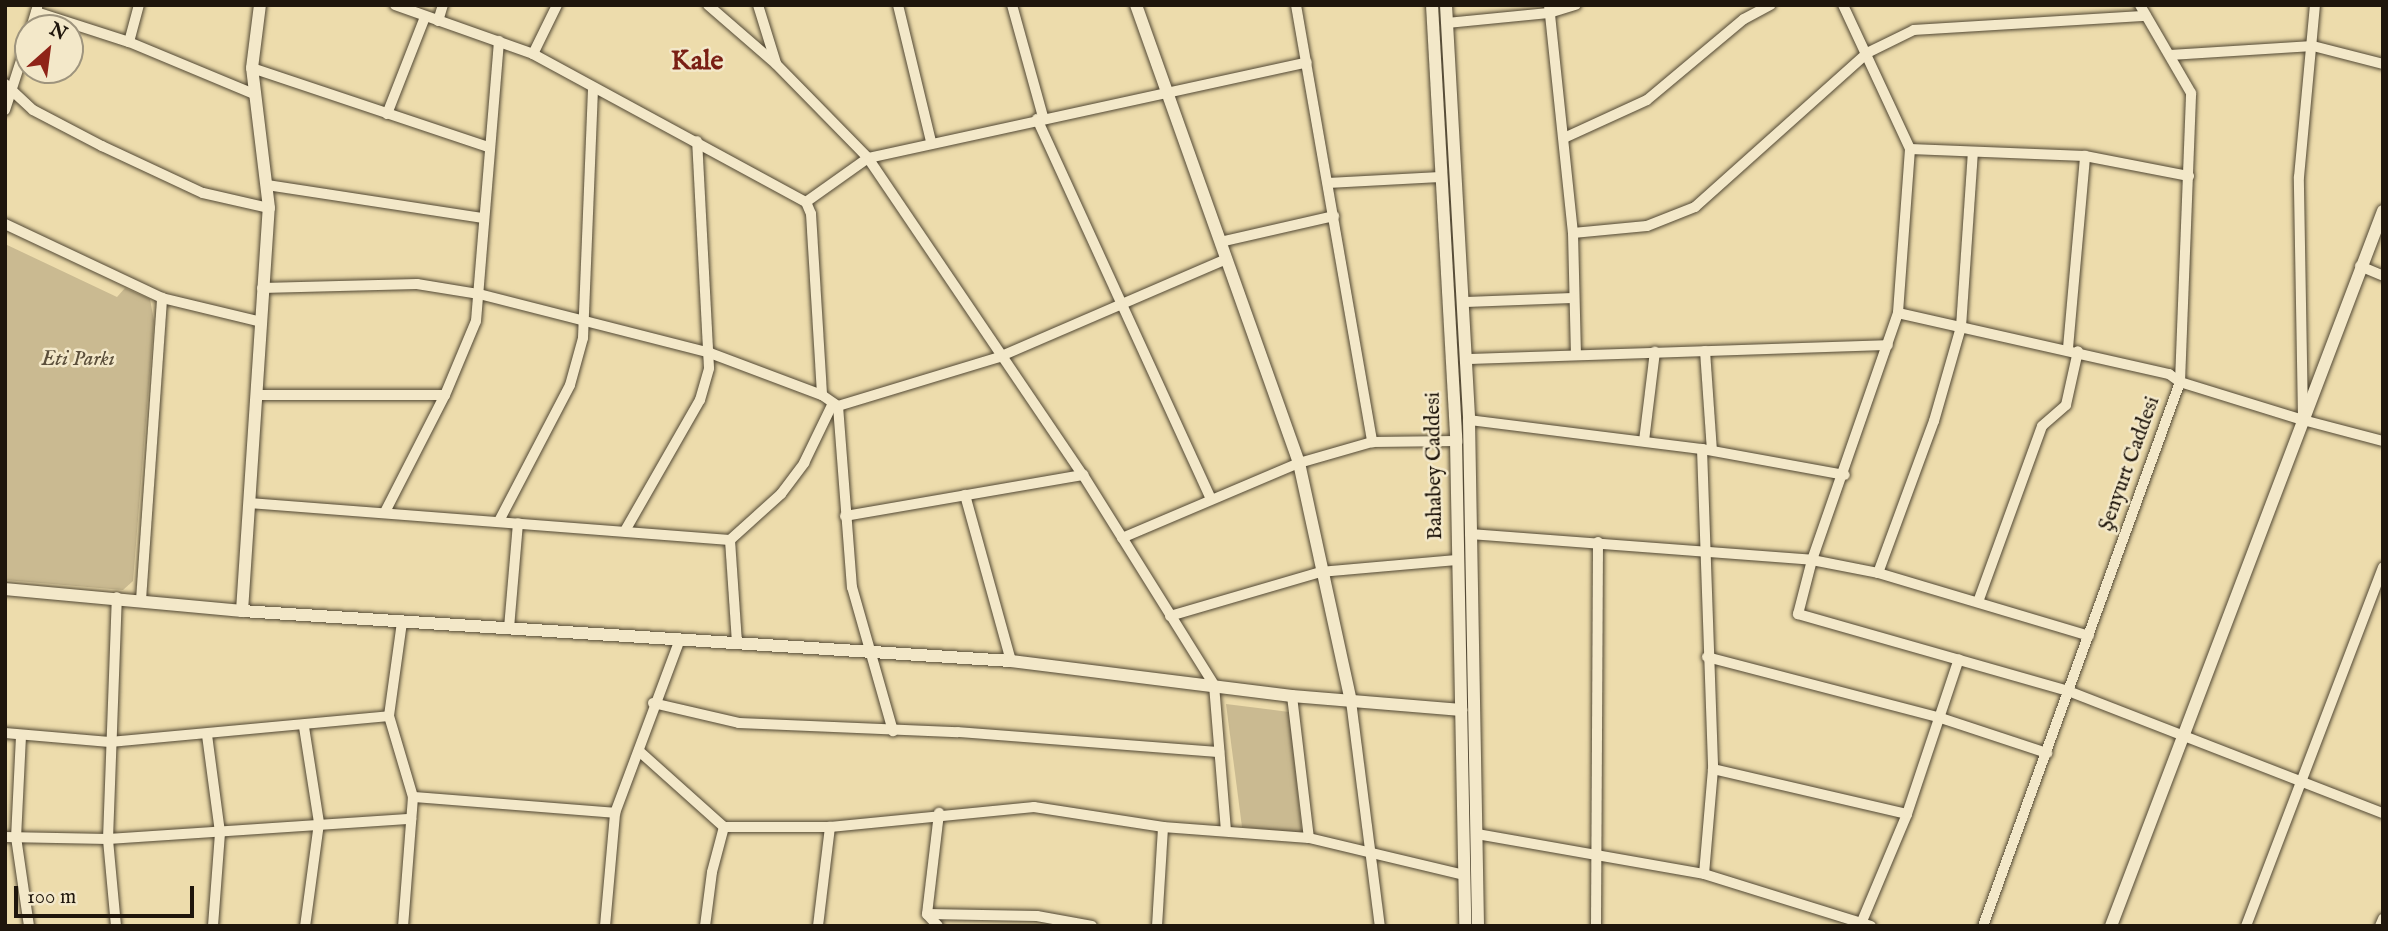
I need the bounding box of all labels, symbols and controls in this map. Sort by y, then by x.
north arrow [14,14,84,84]
text: N [45,18,71,47]
district label: Kale [671,45,723,79]
park label: Eti Parkı [41,347,115,373]
street label: Bahabey Caddesi [1421,392,1449,540]
street label: Şenyurt Caddesi [2094,393,2166,535]
scale bar [18,872,198,916]
text: 100 m [27,884,76,911]

